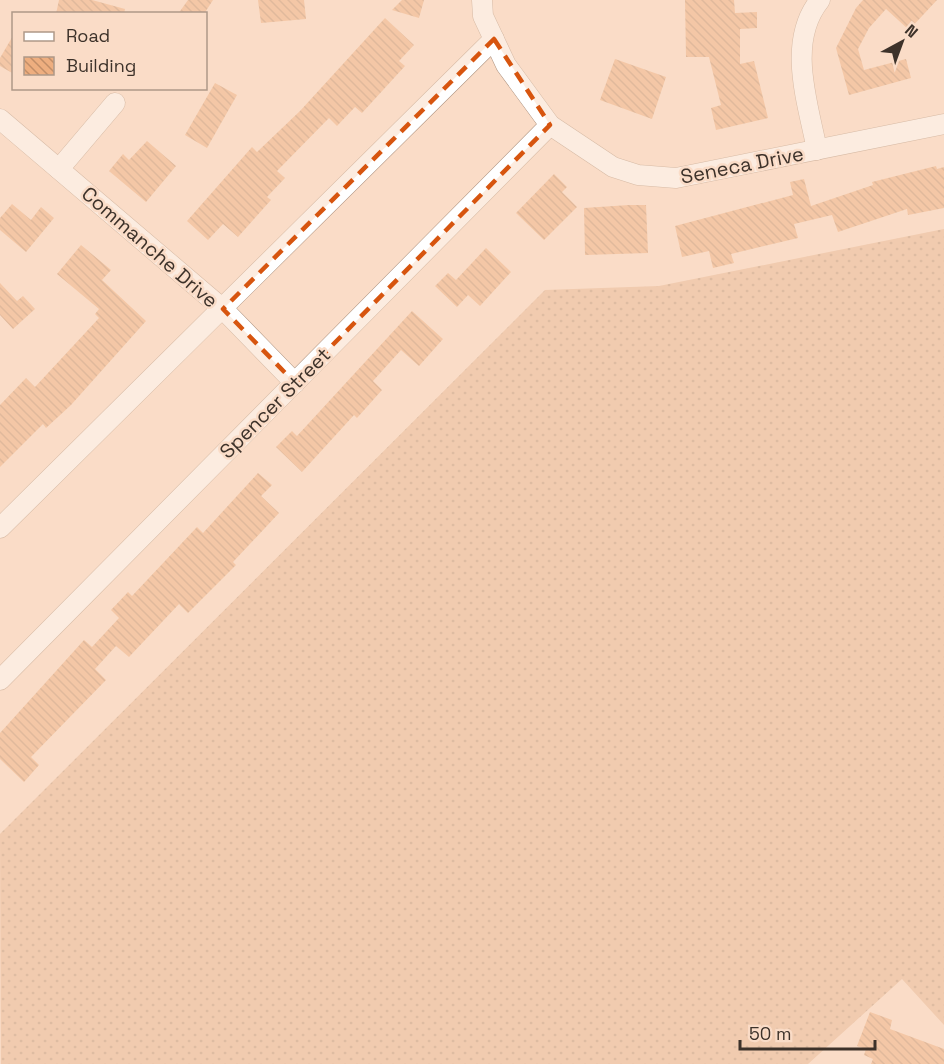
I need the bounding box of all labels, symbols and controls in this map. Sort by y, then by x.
legend [12,12,207,90]
north arrow [872,12,932,72]
text: N [901,20,922,43]
text: Road [66,24,110,47]
text: Building [66,54,136,77]
street label: Seneca Drive [678,140,806,190]
street label: Commanche Drive [76,181,224,313]
street label: Spencer Street [214,342,336,464]
scale bar [740,1013,875,1051]
text: 50 m [749,1022,791,1045]

